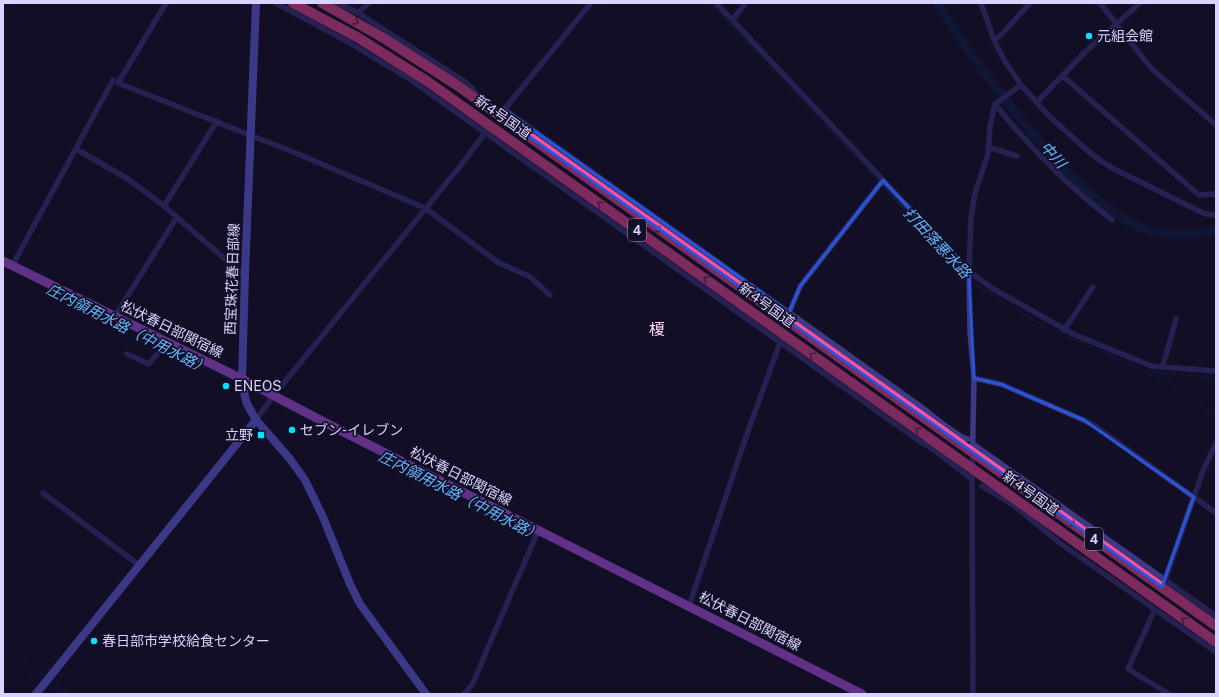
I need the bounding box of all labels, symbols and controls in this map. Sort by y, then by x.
one-way arrow [352,17,359,24]
place label: 元組会館 [1097,28,1153,44]
marker: 元組会館 [1084,31,1094,41]
street label: 新4号国道 [472,92,534,142]
water label: 中川 [1037,138,1071,173]
one-way arrow [597,201,604,209]
water label: 打田落悪水路 [900,204,976,283]
road number: 4 [628,219,646,241]
street label: 西宝珠花春日部線 [222,223,242,335]
one-way arrow [655,225,662,232]
one-way arrow [703,276,710,284]
street label: 新4号国道 [736,279,798,331]
water label: 庄内領用水路（中用水路） [44,280,212,377]
street label: 松伏春日部関宿線 [118,297,226,361]
district label: 榎 [649,320,665,339]
one-way arrow [809,352,816,359]
place label: ENEOS [234,378,282,394]
marker: ENEOS [221,381,231,391]
place label: セブン-イレブン [300,422,403,438]
marker: セブン-イレブン [287,425,297,435]
place label: 立野 [225,427,253,443]
one-way arrow [915,428,922,435]
marker: 立野 [256,430,266,440]
street label: 松伏春日部関宿線 [407,443,515,509]
water label: 庄内領用水路（中用水路） [376,447,544,544]
street label: 新4号国道 [1000,467,1062,519]
one-way arrow [1069,519,1076,527]
road number: 4 [1085,528,1103,550]
street label: 松伏春日部関宿線 [696,588,804,654]
one-way arrow [1182,618,1189,625]
place label: 春日部市学校給食センター [102,633,270,649]
marker: 春日部市学校給食センター [89,636,99,646]

